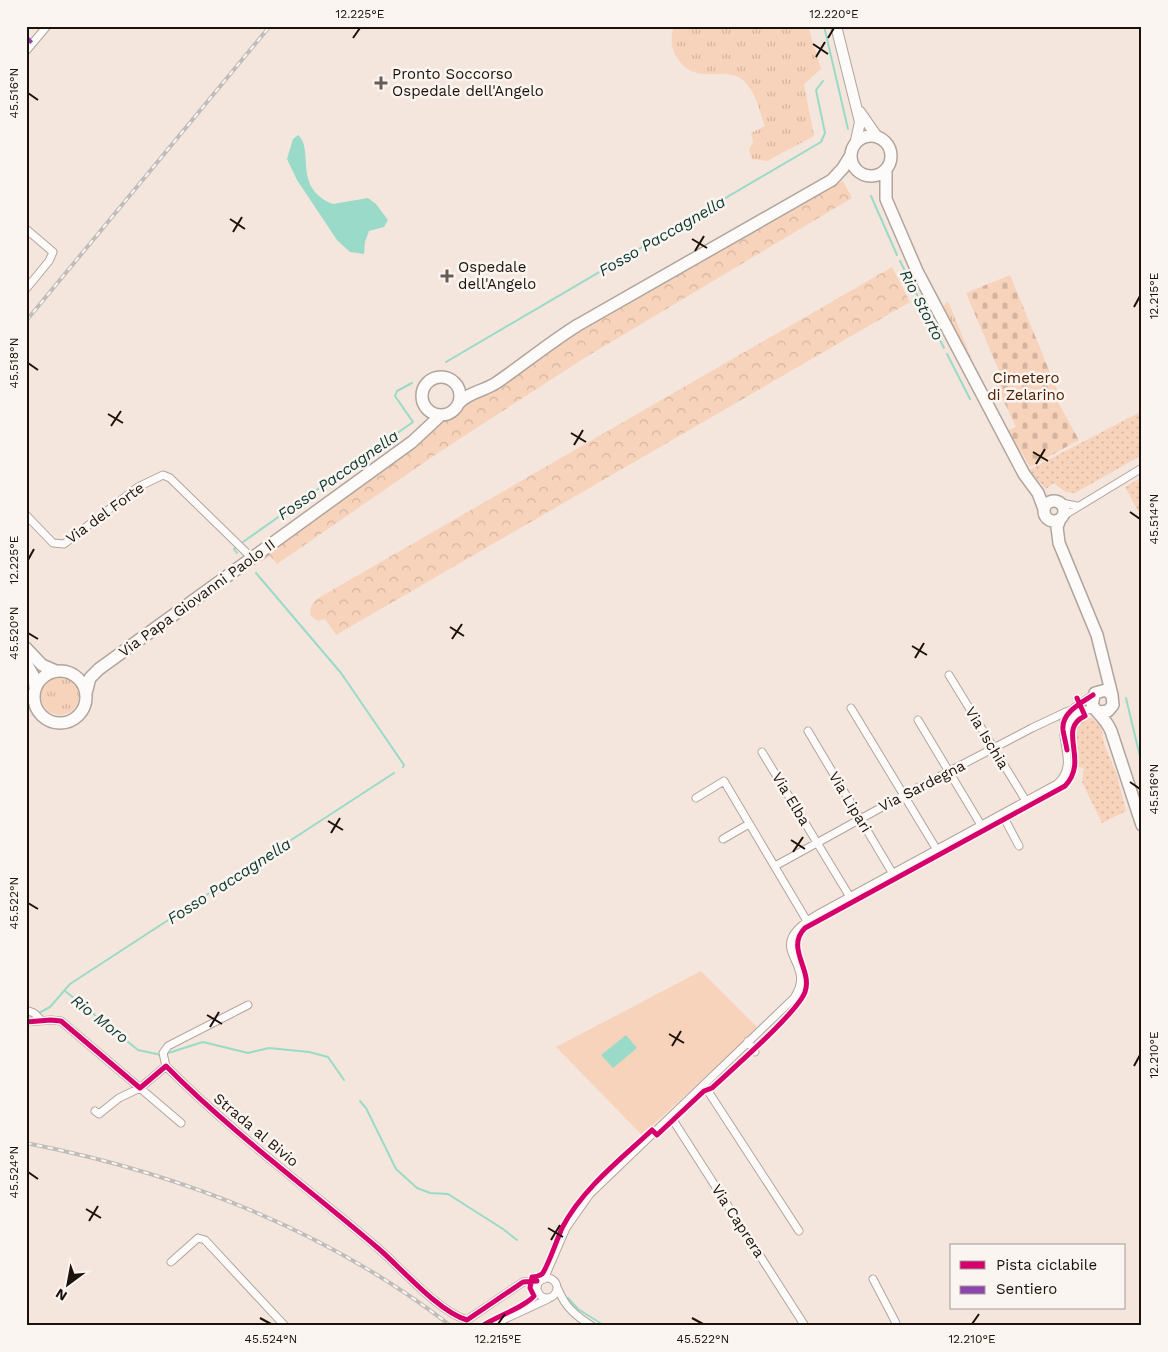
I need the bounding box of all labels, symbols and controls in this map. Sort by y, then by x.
text: 12.225°E [335,7,385,21]
text: 12.220°E [809,7,859,21]
place label: Pronto Soccorso Ospedale dell'Angelo [392,65,544,100]
text: 45.516°N [7,68,21,118]
marker: Pronto Soccorso Ospedale dell'Angelo [374,76,388,90]
water label: Fosso Paccagnella [595,192,729,280]
place label: Ospedale dell'Angelo [458,258,536,293]
water label: Rio Storto [896,266,948,344]
marker: Ospedale dell'Angelo [440,269,454,283]
text: 12.215°E [1147,272,1161,319]
text: 45.518°N [7,338,21,388]
park label: Cimetero di Zelarino [987,369,1065,404]
water label: Fosso Paccagnella [274,426,402,524]
street label: Via del Forte [62,479,148,547]
text: 45.514°N [1147,494,1161,544]
text: 12.225°E [7,535,21,585]
street label: Via Papa Giovanni Paolo II [115,535,279,661]
text: 45.520°N [7,606,21,660]
street label: Via Ischia [961,704,1013,773]
street label: Via Sardegna [876,756,969,815]
text: 45.516°N [1147,764,1161,814]
street label: Via Lipari [825,768,875,836]
street label: Via Elba [768,769,814,829]
water label: Fosso Paccagnella [164,834,294,928]
text: 45.522°N [7,877,21,929]
water label: Rio Moro [68,991,132,1047]
text: 12.210°E [1147,1031,1161,1079]
street label: Strada al Bivio [210,1089,302,1171]
text: 45.524°N [7,1146,21,1198]
street label: Via Caprera [708,1181,769,1262]
legend [950,1244,1126,1310]
text: Pista ciclabile [996,1256,1097,1274]
north arrow [42,1260,92,1310]
text: Sentiero [996,1280,1057,1298]
text: N [52,1285,70,1305]
text: 45.524°N [245,1332,297,1346]
text: 12.215°E [475,1332,522,1346]
text: 45.522°N [677,1332,729,1346]
text: 12.210°E [948,1332,996,1346]

